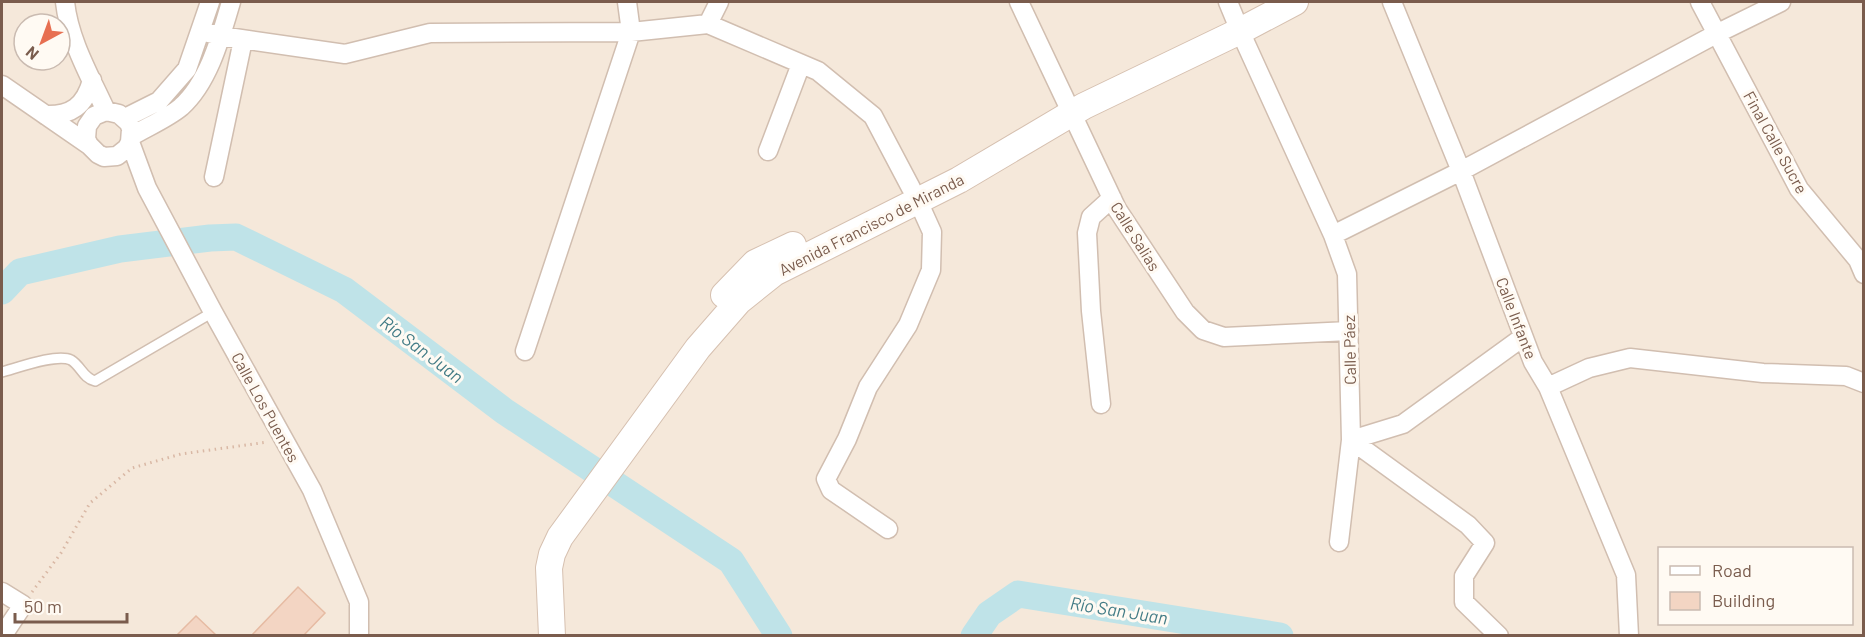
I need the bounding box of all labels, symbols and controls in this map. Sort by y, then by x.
north arrow [12,12,72,72]
text: N [22,43,42,64]
street label: Final Calle Sucre [1740,87,1812,197]
street label: Avenida Francisco de Miranda [775,169,967,279]
street label: Calle Salias [1107,198,1165,274]
street label: Calle Infante [1493,274,1541,362]
water label: Río San Juan [376,311,468,387]
street label: Calle Páez [1339,315,1359,385]
street label: Calle Los Puentes [228,349,304,465]
legend [1658,547,1853,625]
text: Road [1712,559,1752,581]
scale bar [15,586,128,624]
text: Building [1712,589,1775,611]
water label: Río San Juan [1069,591,1169,629]
text: 50 m [24,595,62,617]

